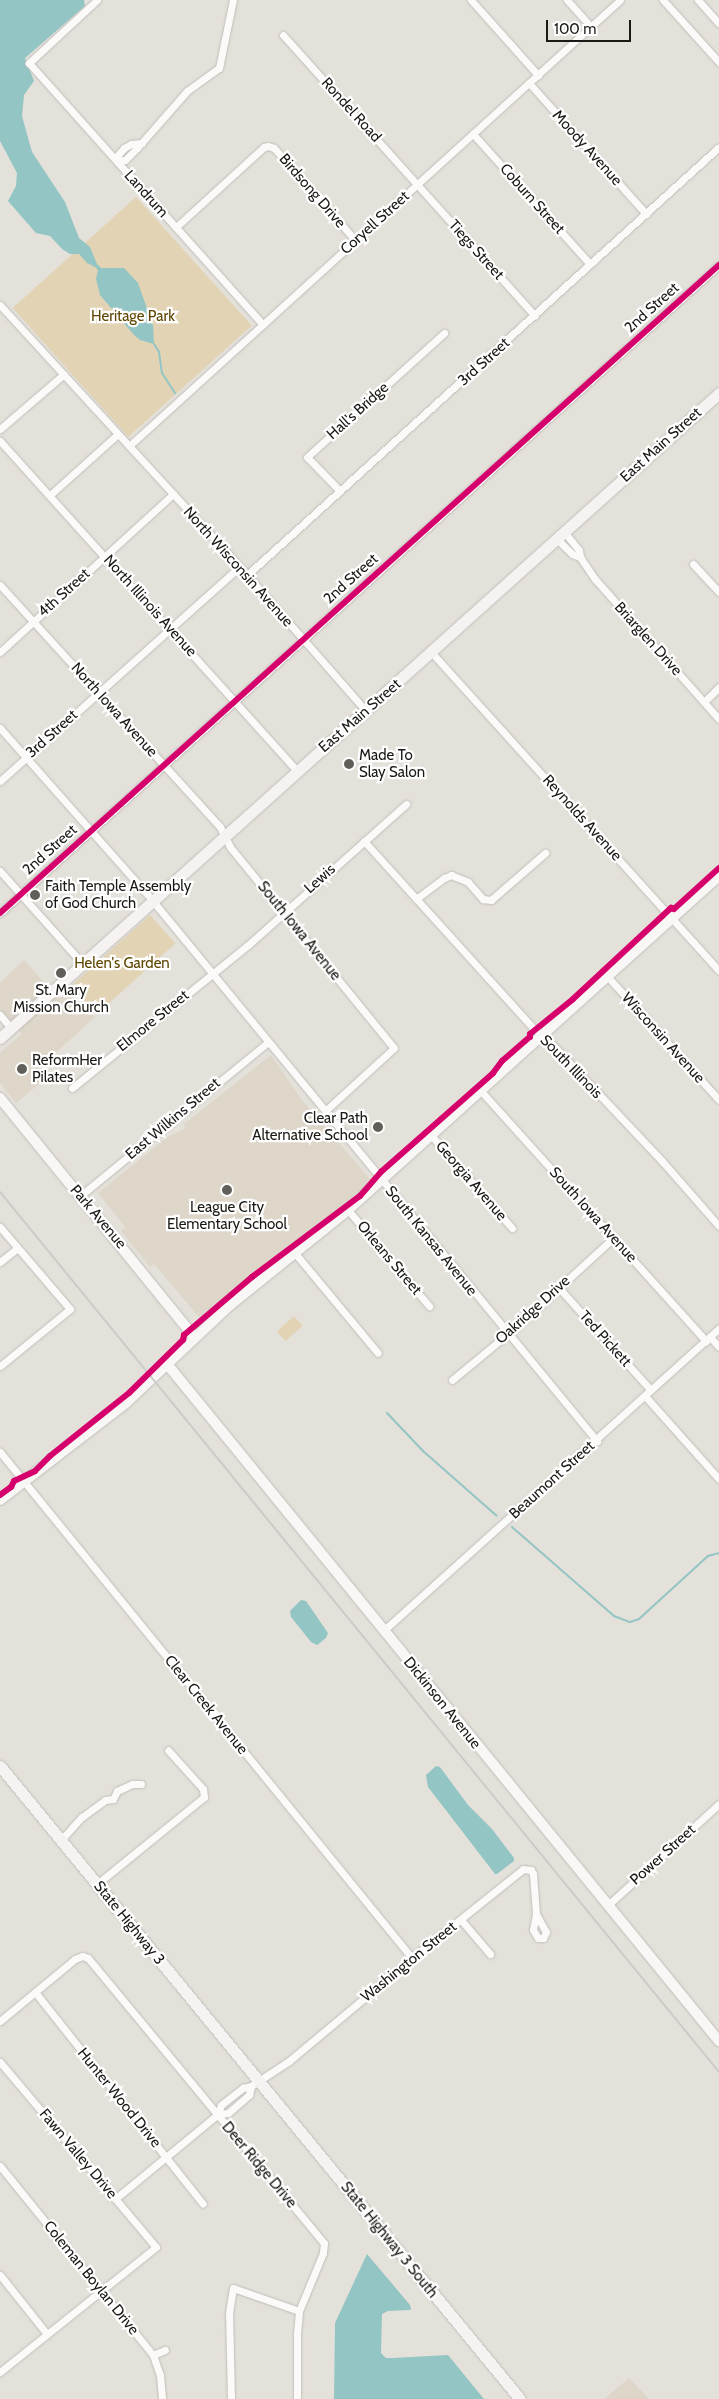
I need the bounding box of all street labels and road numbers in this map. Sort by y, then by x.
street label: Rondel Road [317,74,385,146]
street label: Moody Avenue [548,107,626,189]
street label: Birdsong Drive [275,150,349,232]
street label: Coburn Street [496,160,568,238]
street label: Landrum [120,167,172,221]
street label: Coryell Street [337,187,413,259]
street label: Tiegs Street [444,216,508,284]
street label: 2nd Street [621,279,683,337]
street label: 3rd Street [455,334,513,390]
street label: Hall's Bridge [323,379,393,443]
street label: East Main Street [617,404,705,486]
street label: North Wisconsin Avenue [179,503,297,631]
street label: 2nd Street [320,550,382,608]
street label: North Illinois Avenue [100,551,200,661]
street label: 4th Street [34,565,94,621]
street label: Briarglen Drive [610,599,686,679]
street label: North Iowa Avenue [67,659,161,761]
street label: East Main Street [315,675,405,757]
street label: 3rd Street [23,706,81,762]
street label: Reynolds Avenue [539,771,625,865]
street label: 2nd Street [19,821,81,879]
street label: Lewis [301,860,339,898]
street label: South Iowa Avenue [254,878,344,984]
street label: Elmore Street [113,987,193,1055]
street label: Wisconsin Avenue [618,989,708,1087]
street label: South Illinois [536,1031,606,1103]
street label: East Wilkins Street [122,1074,224,1164]
street label: Georgia Avenue [432,1137,510,1225]
street label: South Iowa Avenue [545,1164,641,1266]
street label: Park Avenue [66,1181,130,1253]
street label: South Kansas Avenue [381,1182,481,1300]
street label: Orleans Street [353,1217,425,1299]
street label: Oakridge Drive [492,1272,574,1348]
street label: Ted Pickett [575,1307,635,1371]
street label: Beaumont Street [506,1437,598,1523]
street label: Clear Creek Avenue [160,1652,252,1758]
street label: Dickinson Avenue [399,1653,485,1753]
street label: Power Street [627,1821,699,1889]
street label: State Highway 3 [90,1877,168,1969]
street label: Washington Street [358,1918,460,2006]
street label: Hunter Wood Drive [73,2045,165,2151]
street label: Fawn Valley Drive [35,2105,121,2203]
street label: Deer Ridge Drive [218,2118,300,2212]
street label: State Highway 3 South [337,2178,441,2302]
street label: Coleman Boylan Drive [40,2217,142,2339]

